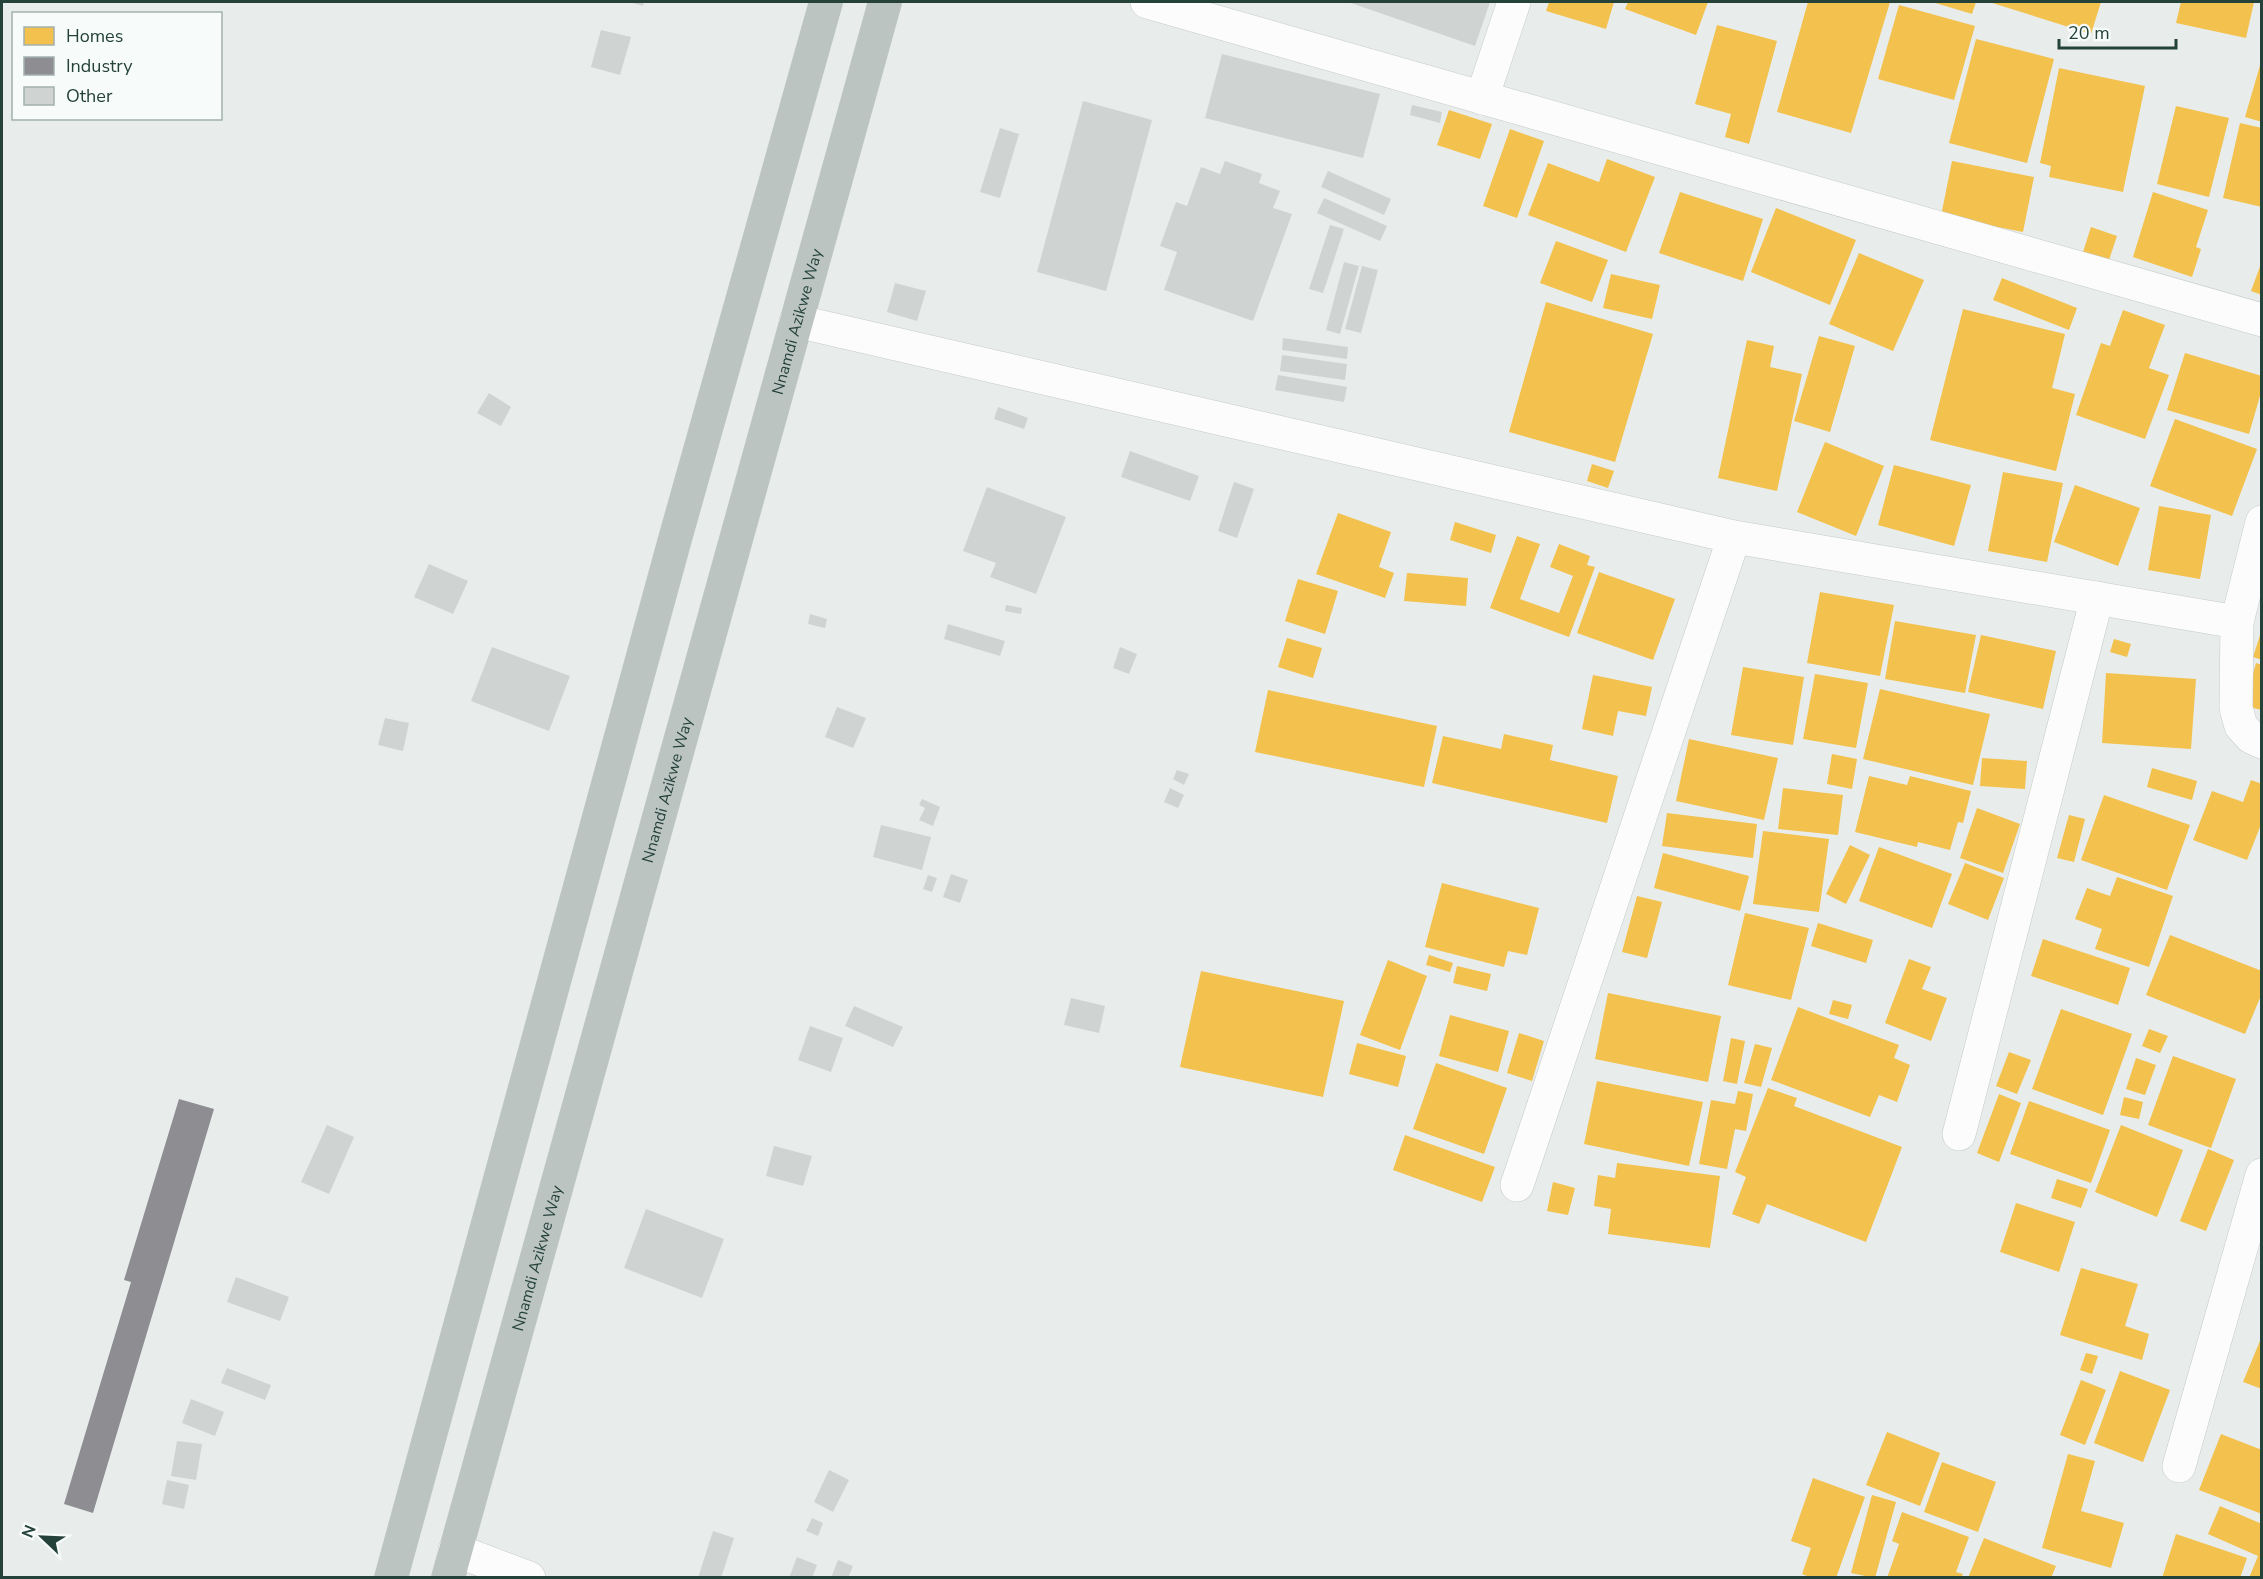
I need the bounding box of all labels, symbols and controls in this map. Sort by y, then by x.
legend [12,12,222,120]
scale bar [2059,12,2176,50]
text: 20 m [2068,21,2110,45]
text: Homes [66,24,123,48]
text: Industry [66,54,133,78]
text: Other [66,84,113,108]
street label: Nnamdi Azikwe Way [767,246,828,397]
street label: Nnamdi Azikwe Way [637,714,698,865]
street label: Nnamdi Azikwe Way [507,1182,569,1334]
north arrow [12,1507,72,1567]
text: N [17,1522,42,1541]

